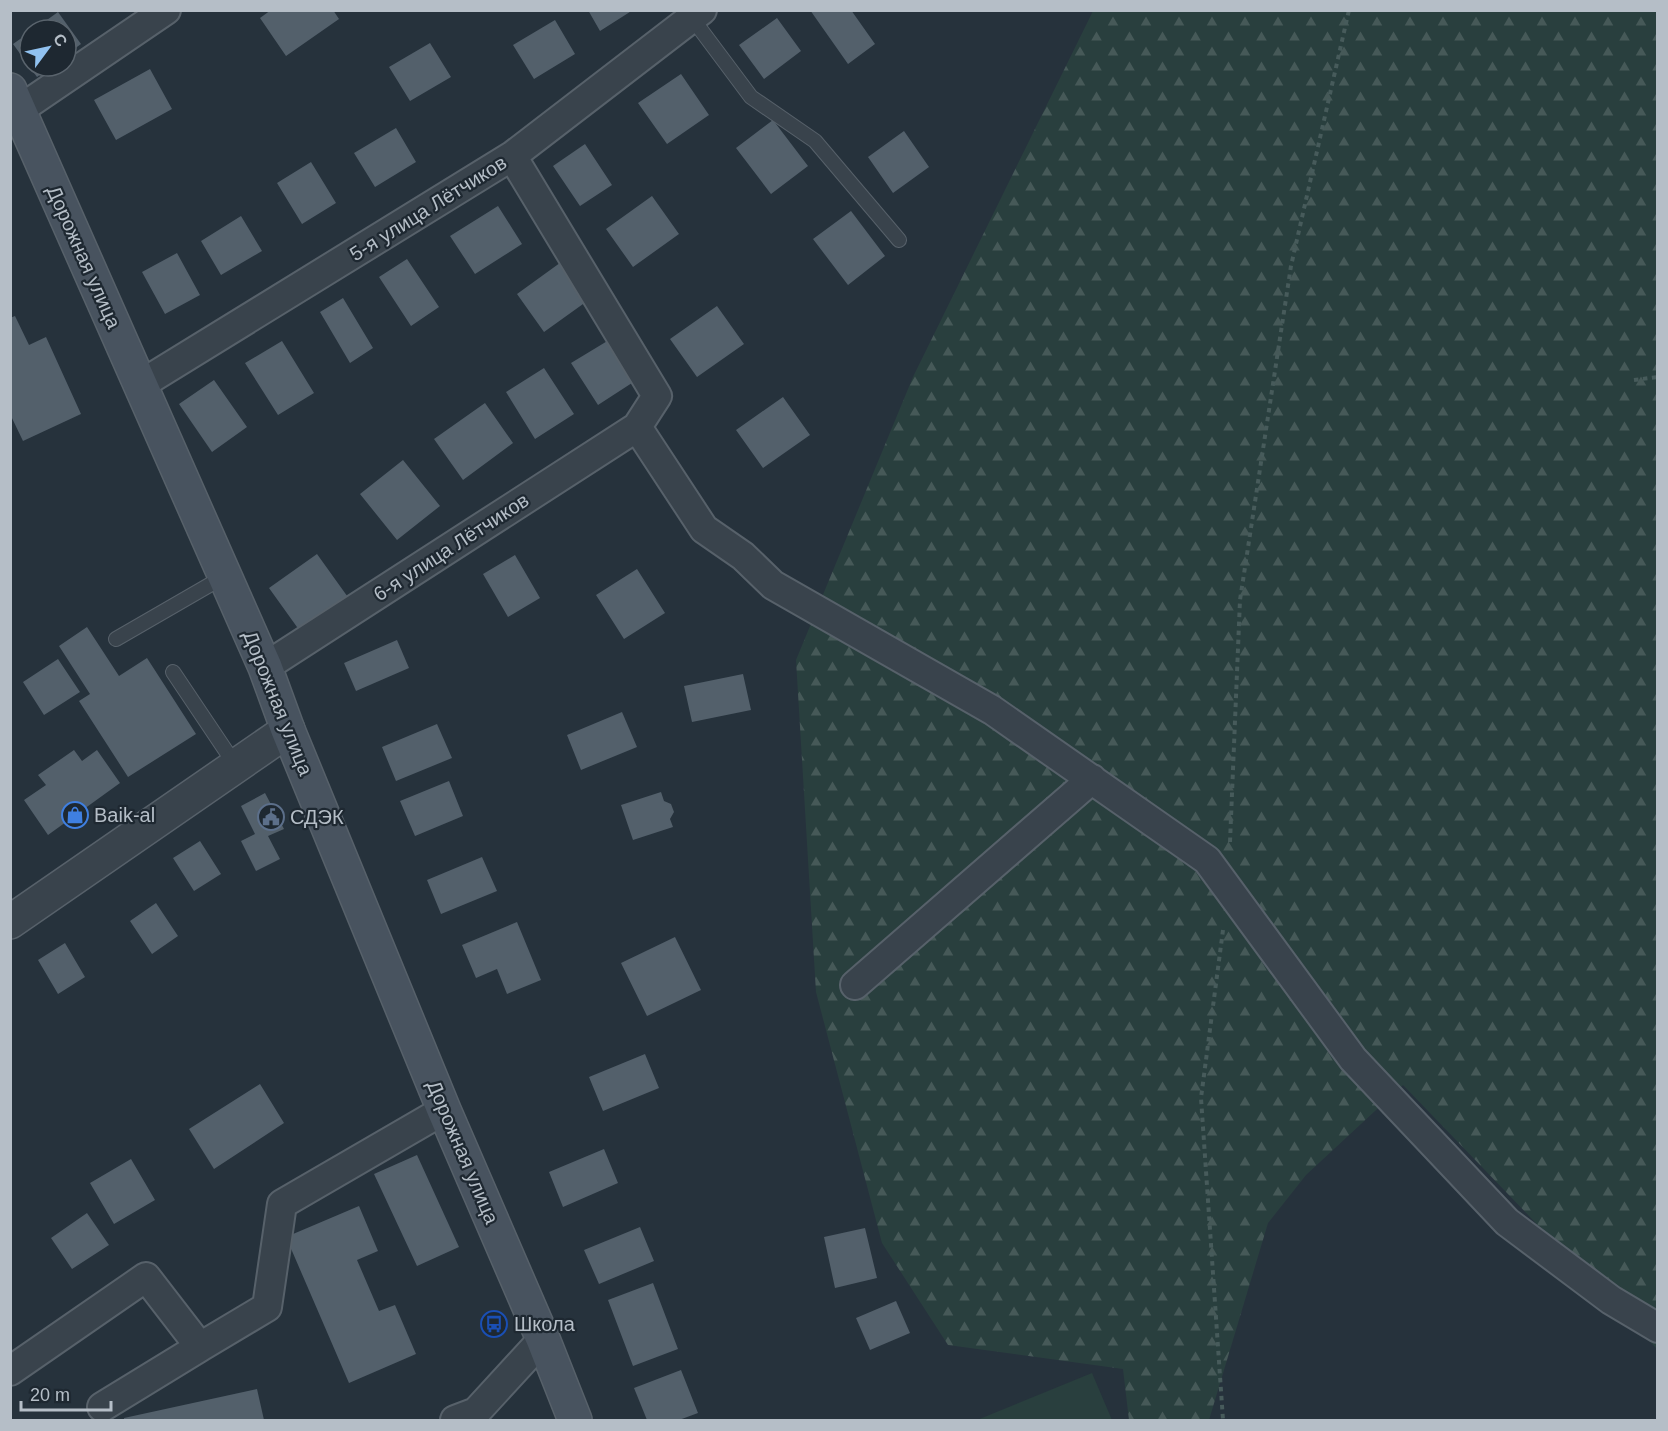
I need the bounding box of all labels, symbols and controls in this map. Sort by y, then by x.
north arrow [18,18,78,78]
text: С [50,31,71,50]
street label: 5-я улица Лётчиков [346,151,510,265]
street label: Дорожная улица [43,182,126,333]
street label: 6-я улица Лётчиков [369,489,533,605]
street label: Дорожная улица [239,628,317,779]
shop icon: Baik-al [60,800,90,830]
public building icon: СДЭК [256,802,286,832]
place label: Baik-al [94,804,155,826]
place label: СДЭК [290,806,344,828]
street label: Дорожная улица [423,1077,504,1228]
bus stop icon: Школа [479,1309,509,1339]
place label: Школа [514,1313,576,1335]
scale bar [21,1374,111,1412]
text: 20 m [30,1385,70,1405]

